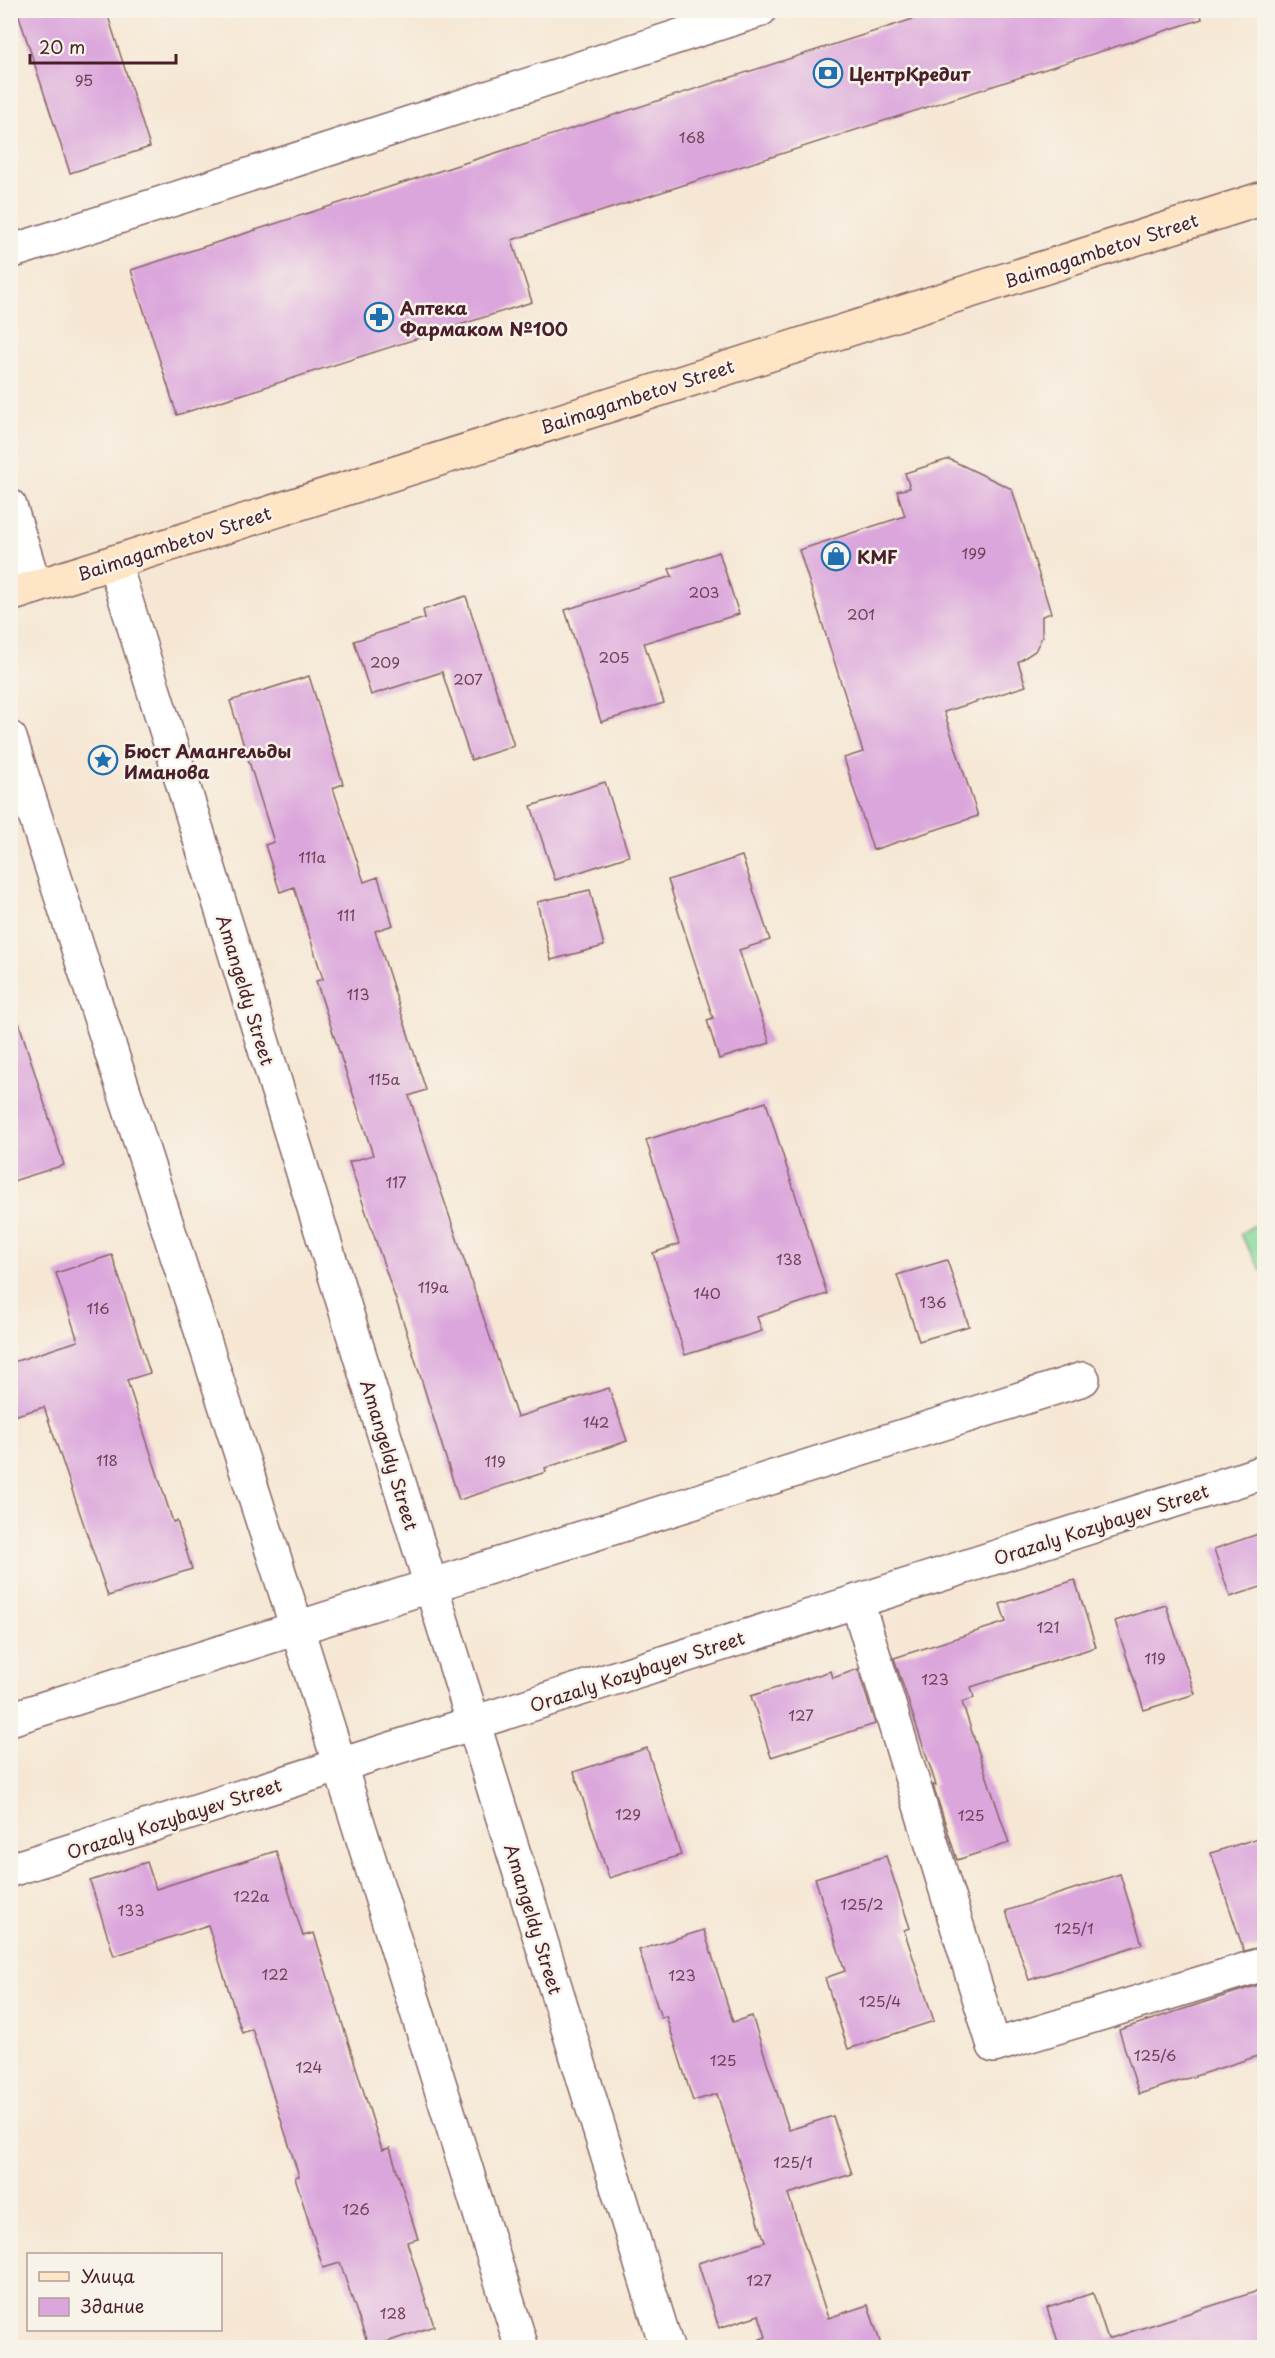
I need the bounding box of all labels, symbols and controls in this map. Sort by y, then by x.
scale bar [30,27,176,65]
text: 20 m [39,33,85,60]
bank icon: ЦентрКредит [812,57,844,89]
place label: ЦентрКредит [849,60,971,87]
house number: 95 [75,68,93,91]
house number: 168 [679,125,705,148]
street label: Baimagambetov Street [1001,206,1201,294]
place label: Аптека Фармаком №100 [400,294,568,342]
pharmacy icon: Аптека Фармаком №100 [363,301,395,333]
street label: Baimagambetov Street [537,352,737,440]
street label: Baimagambetov Street [74,499,274,587]
shop icon: KMF [820,540,852,572]
house number: 199 [962,541,986,564]
place label: KMF [857,543,898,570]
house number: 203 [689,580,719,603]
house number: 201 [847,602,875,625]
house number: 205 [599,645,629,668]
house number: 209 [370,650,400,673]
house number: 207 [453,667,483,690]
place label: Бюст Амангельды Иманова [124,737,291,785]
place icon: Бюст Амангельды Иманова [87,744,119,776]
house number: 111а [298,845,326,868]
house number: 111 [337,903,355,926]
street label: Amangeldy Street [210,911,282,1069]
house number: 113 [347,982,369,1005]
house number: 115а [368,1067,400,1090]
house number: 117 [385,1170,407,1193]
house number: 138 [776,1247,802,1270]
house number: 119а [418,1275,449,1298]
house number: 140 [693,1281,721,1304]
house number: 136 [919,1290,947,1313]
house number: 116 [86,1296,110,1319]
street label: Amangeldy Street [354,1376,426,1534]
house number: 142 [583,1410,609,1433]
house number: 118 [96,1448,118,1471]
house number: 119 [484,1449,506,1472]
street label: Orazaly Kozybayev Street [990,1476,1212,1572]
house number: 121 [1036,1615,1060,1638]
street label: Orazaly Kozybayev Street [526,1623,748,1719]
house number: 119 [1144,1646,1166,1669]
house number: 123 [921,1667,949,1690]
house number: 127 [788,1703,814,1726]
street label: Orazaly Kozybayev Street [63,1770,285,1866]
house number: 129 [615,1802,641,1825]
house number: 125 [958,1803,984,1826]
street label: Amangeldy Street [498,1840,570,1998]
house number: 122а [233,1884,270,1907]
house number: 125/2 [840,1892,884,1915]
house number: 133 [118,1898,144,1921]
house number: 125/1 [1054,1916,1094,1939]
house number: 122 [262,1962,288,1985]
house number: 123 [668,1963,696,1986]
house number: 125/4 [859,1989,901,2012]
house number: 125/6 [1134,2043,1176,2066]
house number: 125 [710,2048,736,2071]
house number: 124 [296,2055,323,2078]
house number: 125/1 [773,2150,813,2173]
house number: 126 [342,2197,370,2220]
legend [27,2253,222,2331]
text: Улица [81,2262,135,2289]
house number: 127 [746,2268,772,2291]
text: Здание [81,2292,144,2319]
house number: 128 [380,2301,406,2324]

